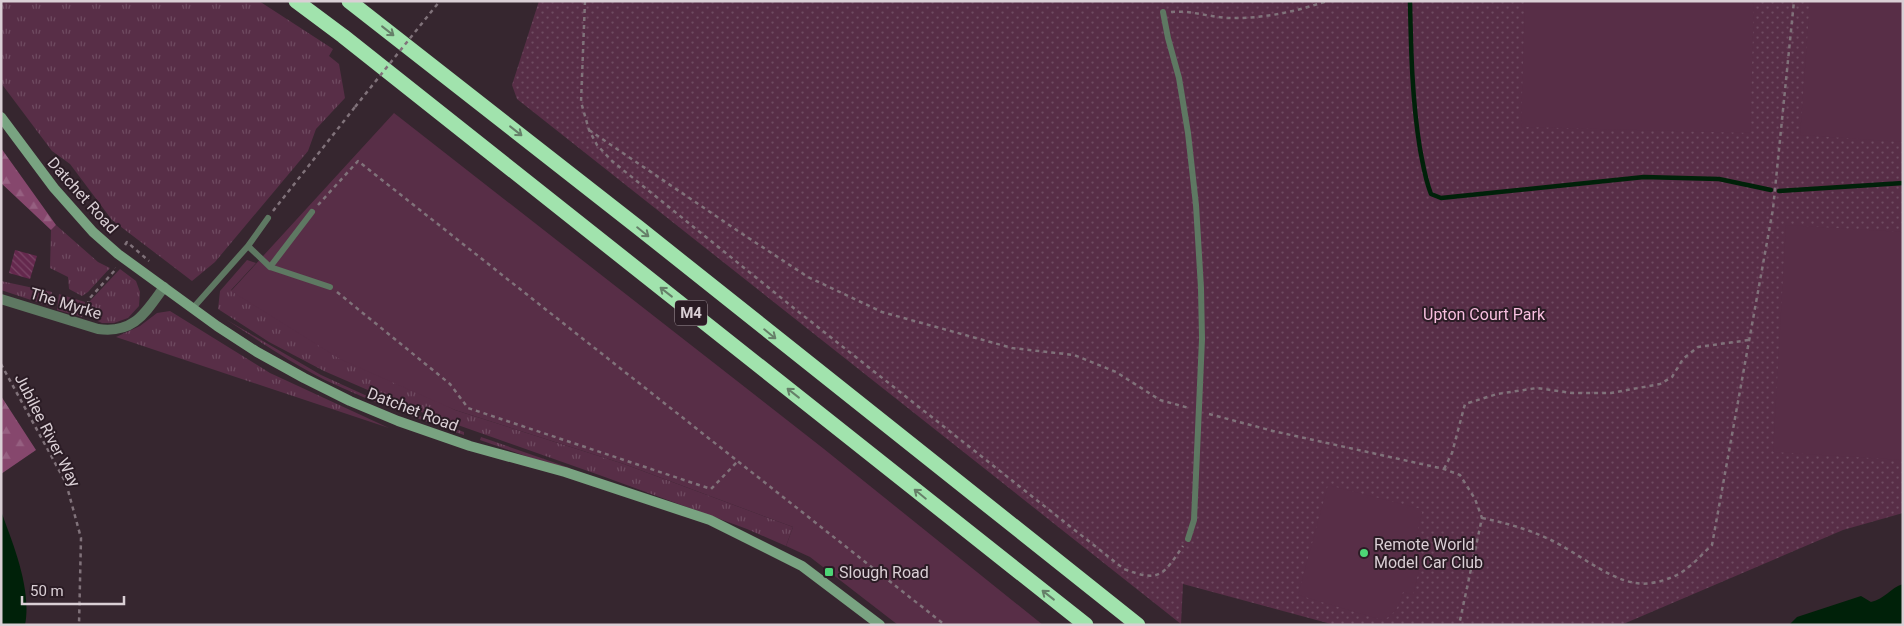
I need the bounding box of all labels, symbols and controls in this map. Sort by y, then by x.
one-way arrow [381,26,395,36]
one-way arrow [509,126,523,136]
street label: Datchet Road [43,153,122,237]
one-way arrow [637,226,650,237]
street label: The Myrke [28,284,104,323]
one-way arrow [659,287,672,298]
road number: M4 [675,300,707,326]
park label: Upton Court Park [1423,305,1546,324]
one-way arrow [763,328,776,339]
street label: Jubilee River Way [11,370,85,490]
street label: Datchet Road [365,383,461,436]
one-way arrow [786,388,800,398]
one-way arrow [914,489,927,500]
place label: Remote World Model Car Club [1374,535,1483,572]
marker: Remote World Model Car Club [1358,547,1370,559]
place label: Slough Road [839,563,929,582]
marker: Slough Road [823,566,835,578]
scale bar [22,574,125,606]
text: 50 m [30,582,64,600]
one-way arrow [1042,589,1055,600]

